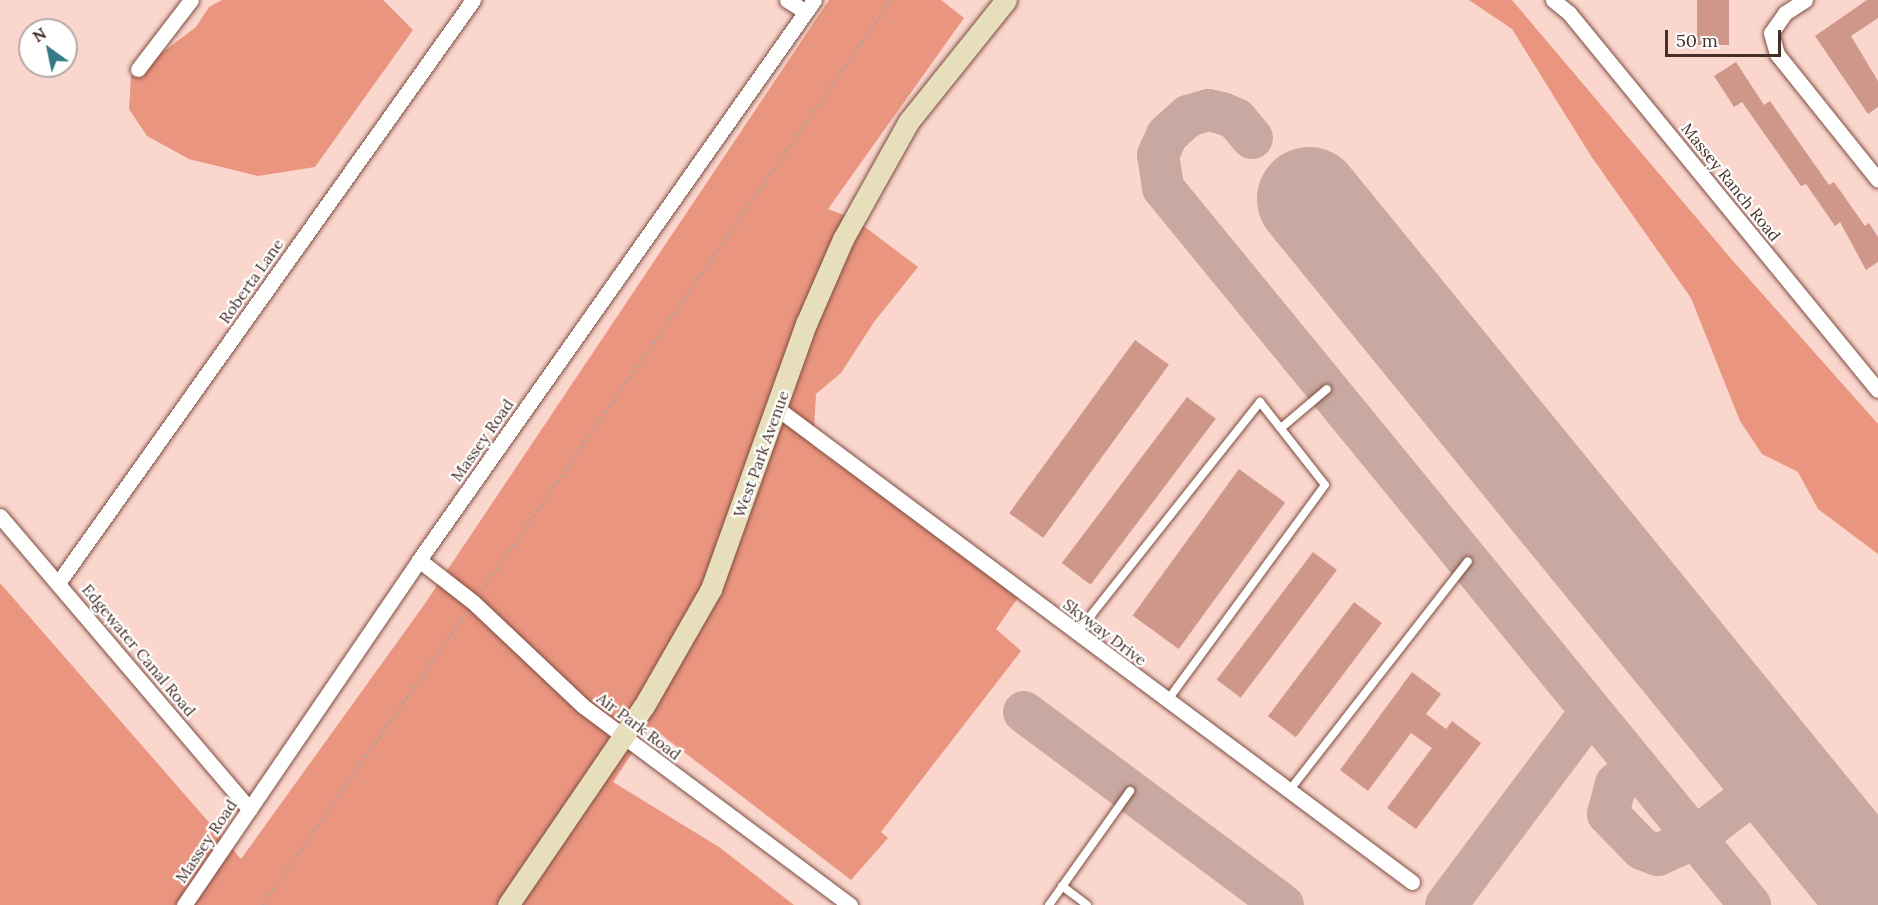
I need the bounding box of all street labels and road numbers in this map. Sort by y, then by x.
street label: Massey Ranch Road [1677,119,1785,245]
street label: Roberta Lane [215,235,287,327]
street label: West Park Avenue [729,388,793,520]
street label: Massey Road [447,395,517,485]
street label: Edgewater Canal Road [78,580,200,720]
street label: Skyway Drive [1059,594,1151,670]
street label: Air Park Road [593,688,685,764]
street label: Massey Road [171,796,241,886]

